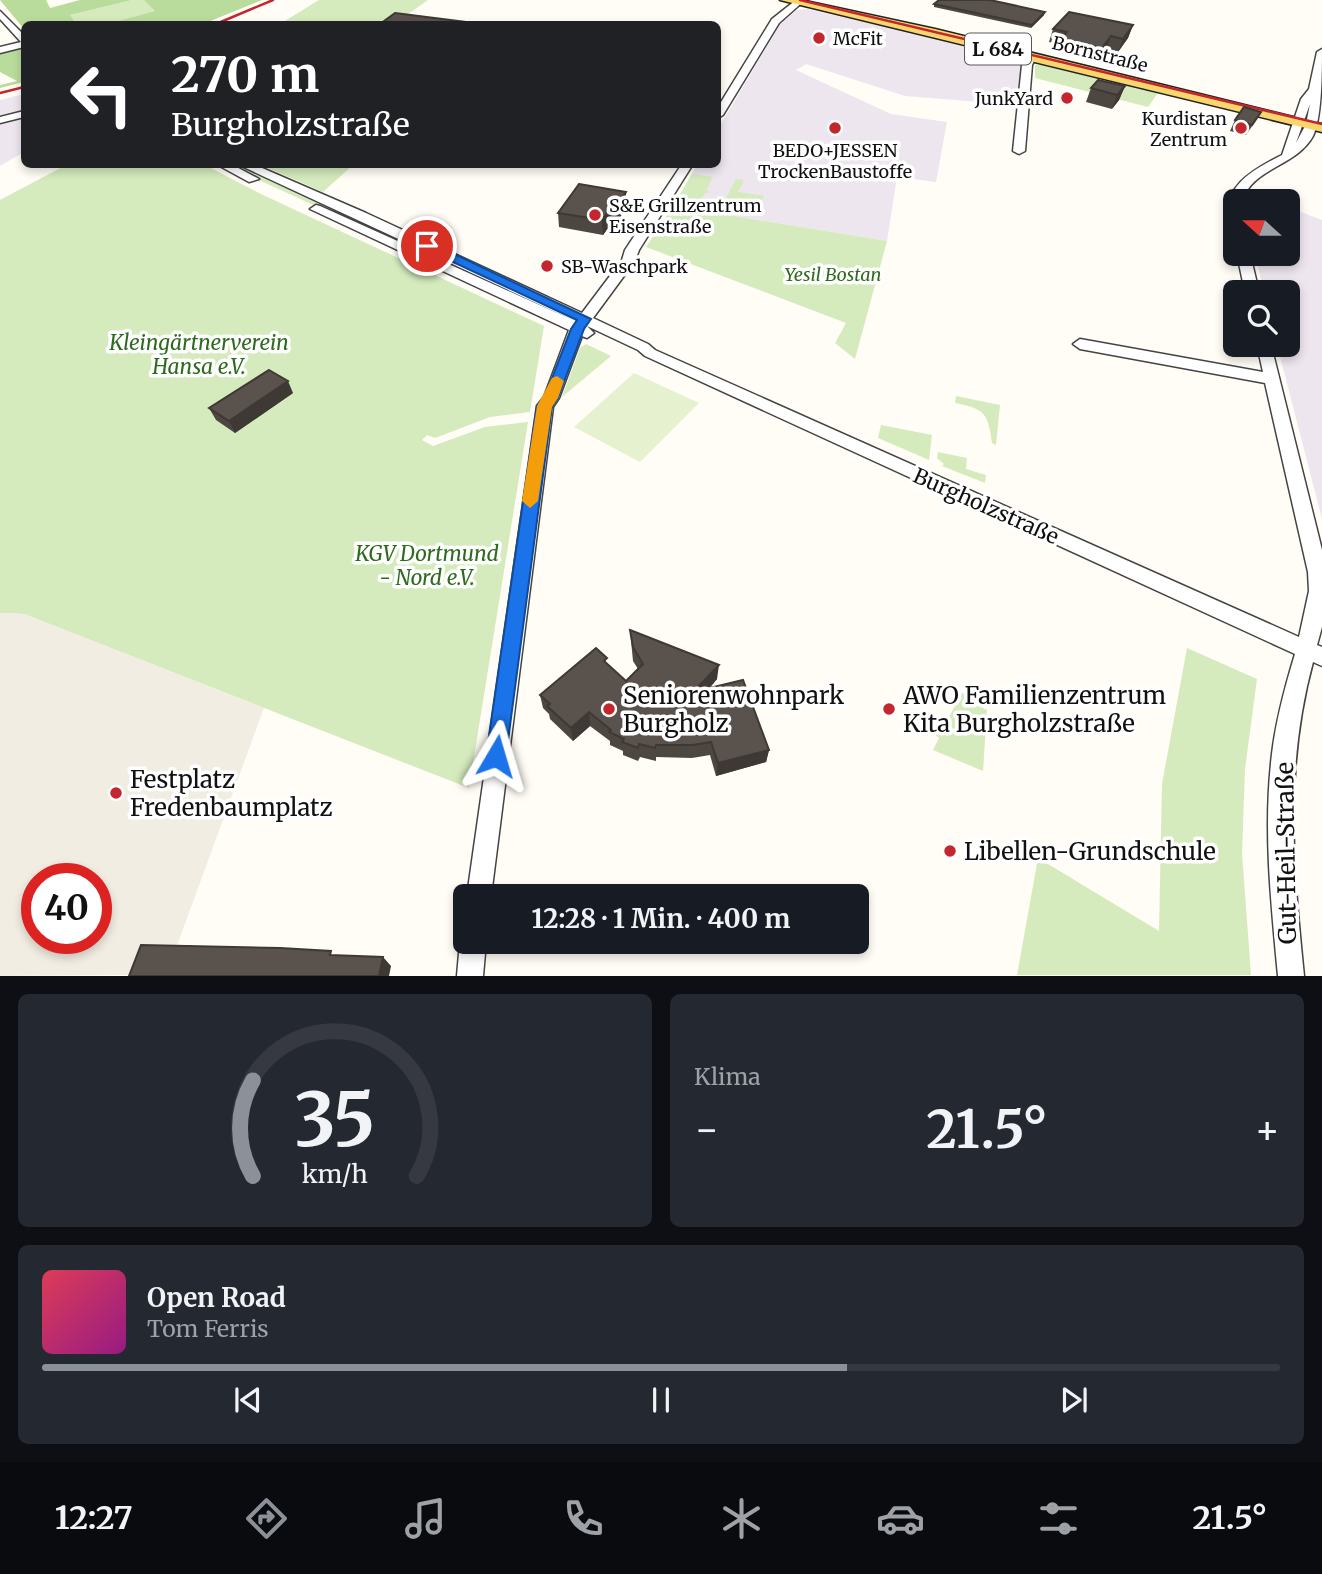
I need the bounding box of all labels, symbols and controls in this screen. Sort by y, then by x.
place label: McFit [833,27,883,50]
marker: McFit [811,30,827,46]
street label: Bornstraße [1050,31,1150,77]
road number: L 684 [965,34,1031,64]
text: 270 m [171,44,319,105]
icon: left [56,49,147,140]
place label: JunkYard [974,87,1053,110]
marker: JunkYard [1059,90,1075,106]
text: Burgholzstraße [171,105,410,145]
place label: Kurdistan Zentrum [1142,107,1227,151]
marker: BEDO+JESSEN TrockenBaustoffe [827,120,843,136]
marker: Kurdistan Zentrum [1233,120,1249,136]
place label: BEDO+JESSEN TrockenBaustoffe [758,139,912,183]
north arrow [1223,189,1300,266]
map controls [1223,189,1300,357]
place label: S&E Grillzentrum Eisenstraße [609,194,762,238]
marker: S&E Grillzentrum Eisenstraße [587,207,603,223]
pin [397,216,457,276]
icon: arrive [408,227,446,265]
place label: SB-Waschpark [561,255,688,278]
marker: SB-Waschpark [539,258,555,274]
park label: Yesil Bostan [785,263,881,286]
button: search [1223,280,1300,357]
park label: Kleingärtnerverein Hansa e.V. [108,329,289,380]
street label: Burgholzstraße [909,462,1063,550]
park label: KGV Dortmund - Nord e.V. [354,540,499,591]
place label: Seniorenwohnpark Burgholz [623,680,845,739]
place label: AWO Familienzentrum Kita Burgholzstraße [902,680,1166,739]
marker: Seniorenwohnpark Burgholz [601,701,617,717]
marker: AWO Familienzentrum Kita Burgholzstraße [881,701,897,717]
position arrow [459,719,533,793]
street label: Gut-Heil-Straße [1269,762,1303,944]
place label: Festplatz Fredenbaumplatz [130,764,333,823]
marker: Festplatz Fredenbaumplatz [108,785,124,801]
place label: Libellen-Grundschule [964,836,1216,867]
marker: Libellen-Grundschule [942,843,958,859]
speed limit sign: 40 [21,863,112,954]
text: 12:28 · 1 Min. · 400 m [532,902,790,935]
text: Klima [694,1062,761,1091]
text: 35 [295,1075,375,1167]
text: 21.5° [926,1097,1048,1162]
text: − [694,1106,719,1153]
text: + [1255,1106,1280,1153]
text: km/h [302,1158,368,1190]
text: Open Road [147,1281,286,1314]
text: Tom Ferris [147,1314,269,1343]
icon: previous [229,1381,267,1419]
icon: pause [642,1381,680,1419]
icon: next [1055,1381,1093,1419]
icon: directions [242,1494,291,1543]
icon: music [401,1494,450,1543]
icon: phone [559,1494,608,1543]
icon: climate [717,1494,766,1543]
icon: car [876,1494,925,1543]
icon: filters [1034,1494,1083,1543]
text: 12:27 [55,1498,133,1538]
text: 21.5° [1193,1498,1267,1538]

